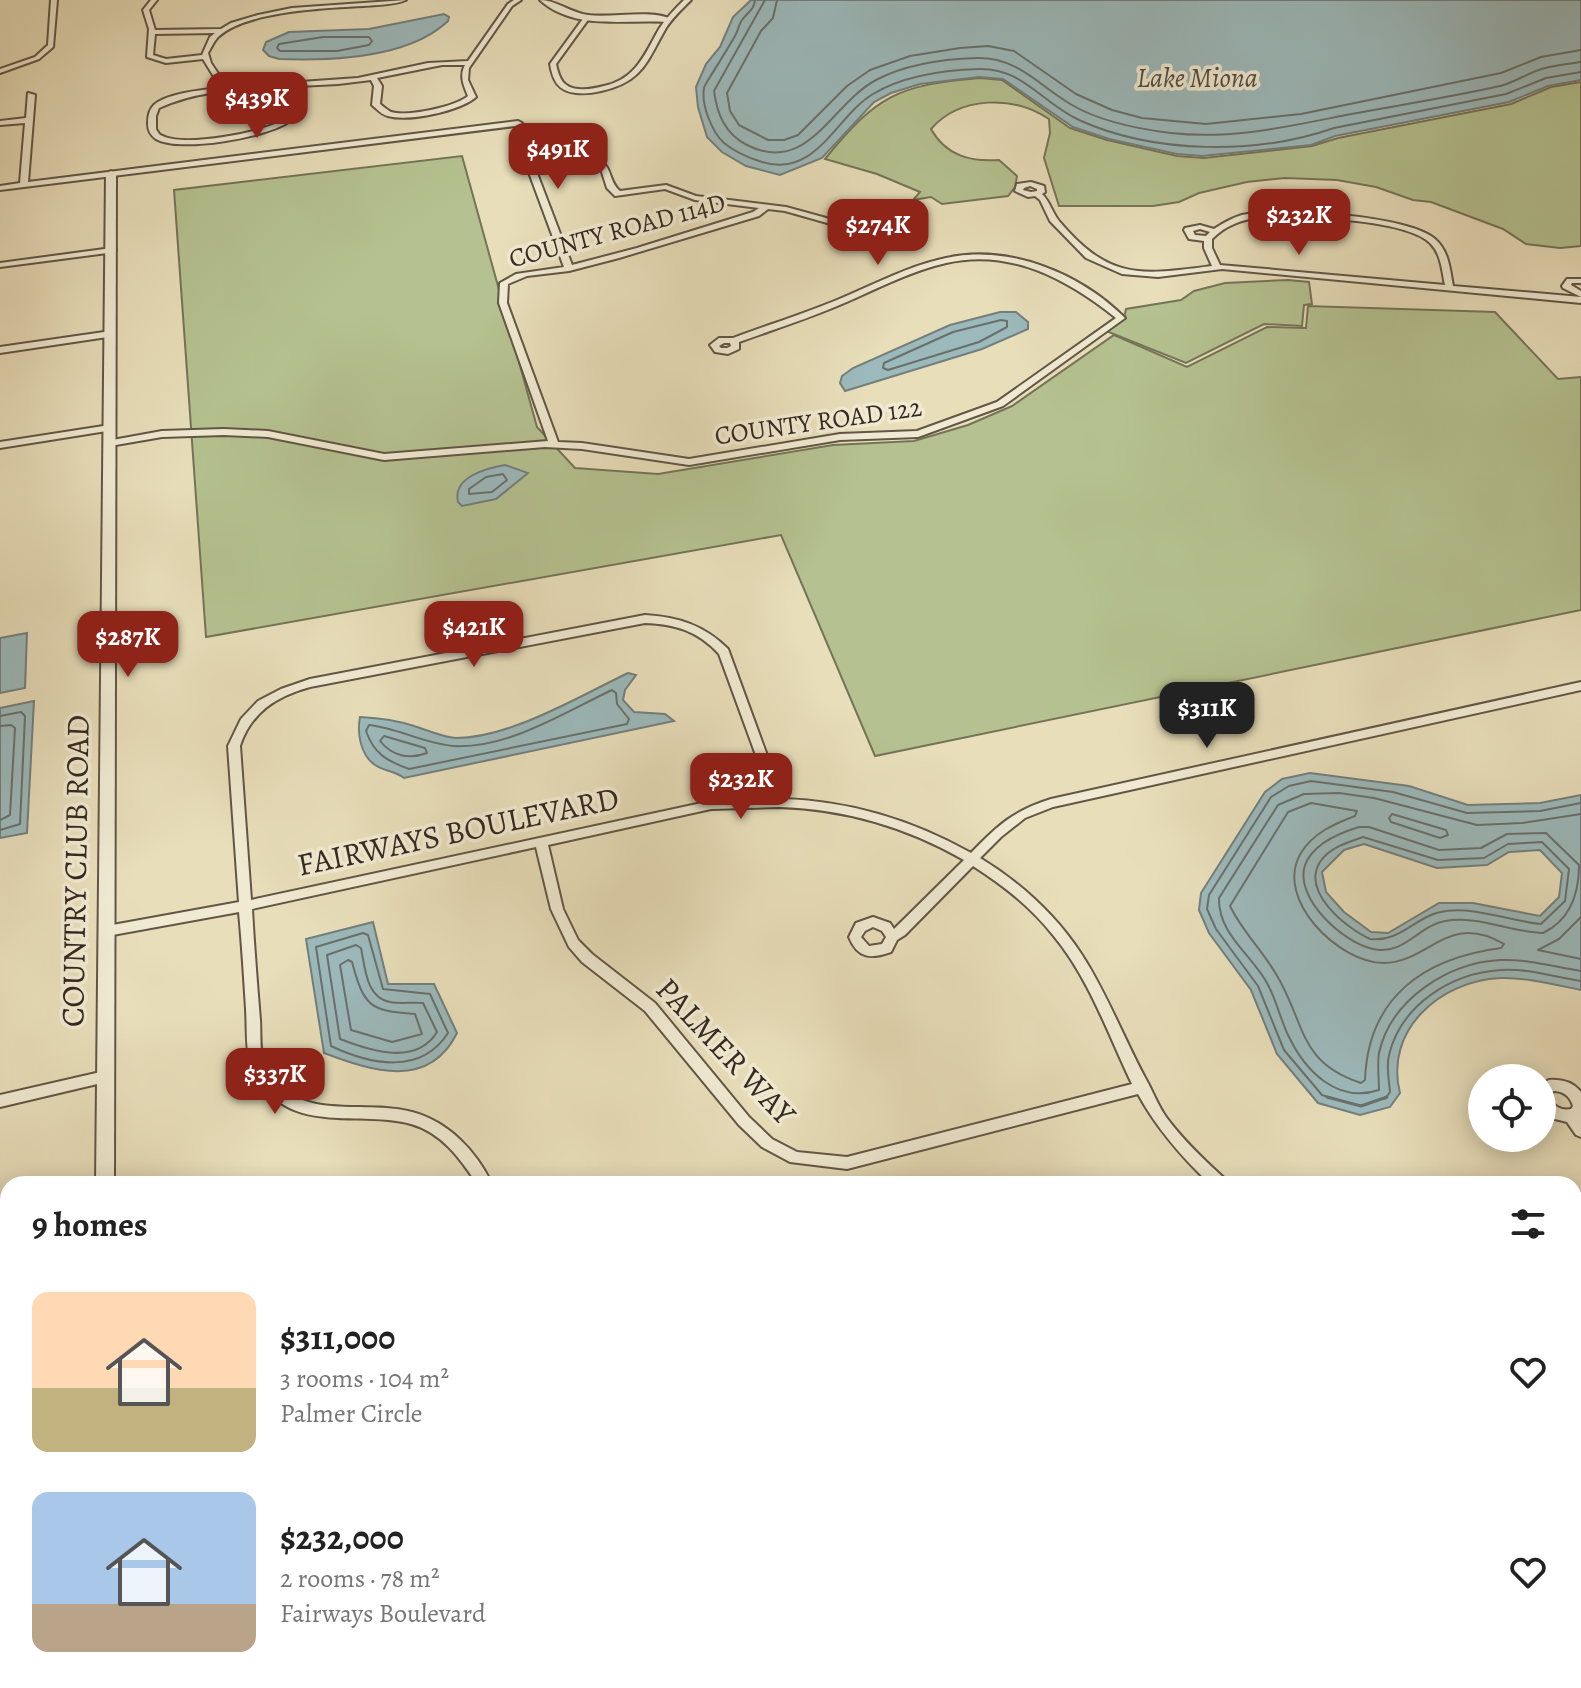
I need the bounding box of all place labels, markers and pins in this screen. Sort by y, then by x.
pin: $439K [201,72,313,140]
pin: $491K [502,123,614,191]
pin: $232K [1243,189,1355,257]
pin: $274K [822,199,934,267]
pin: $421K [418,601,530,669]
pin: $287K [72,611,184,679]
pin: $311K [1151,682,1263,750]
pin: $232K [685,753,797,821]
pin: $337K [219,1048,331,1116]

